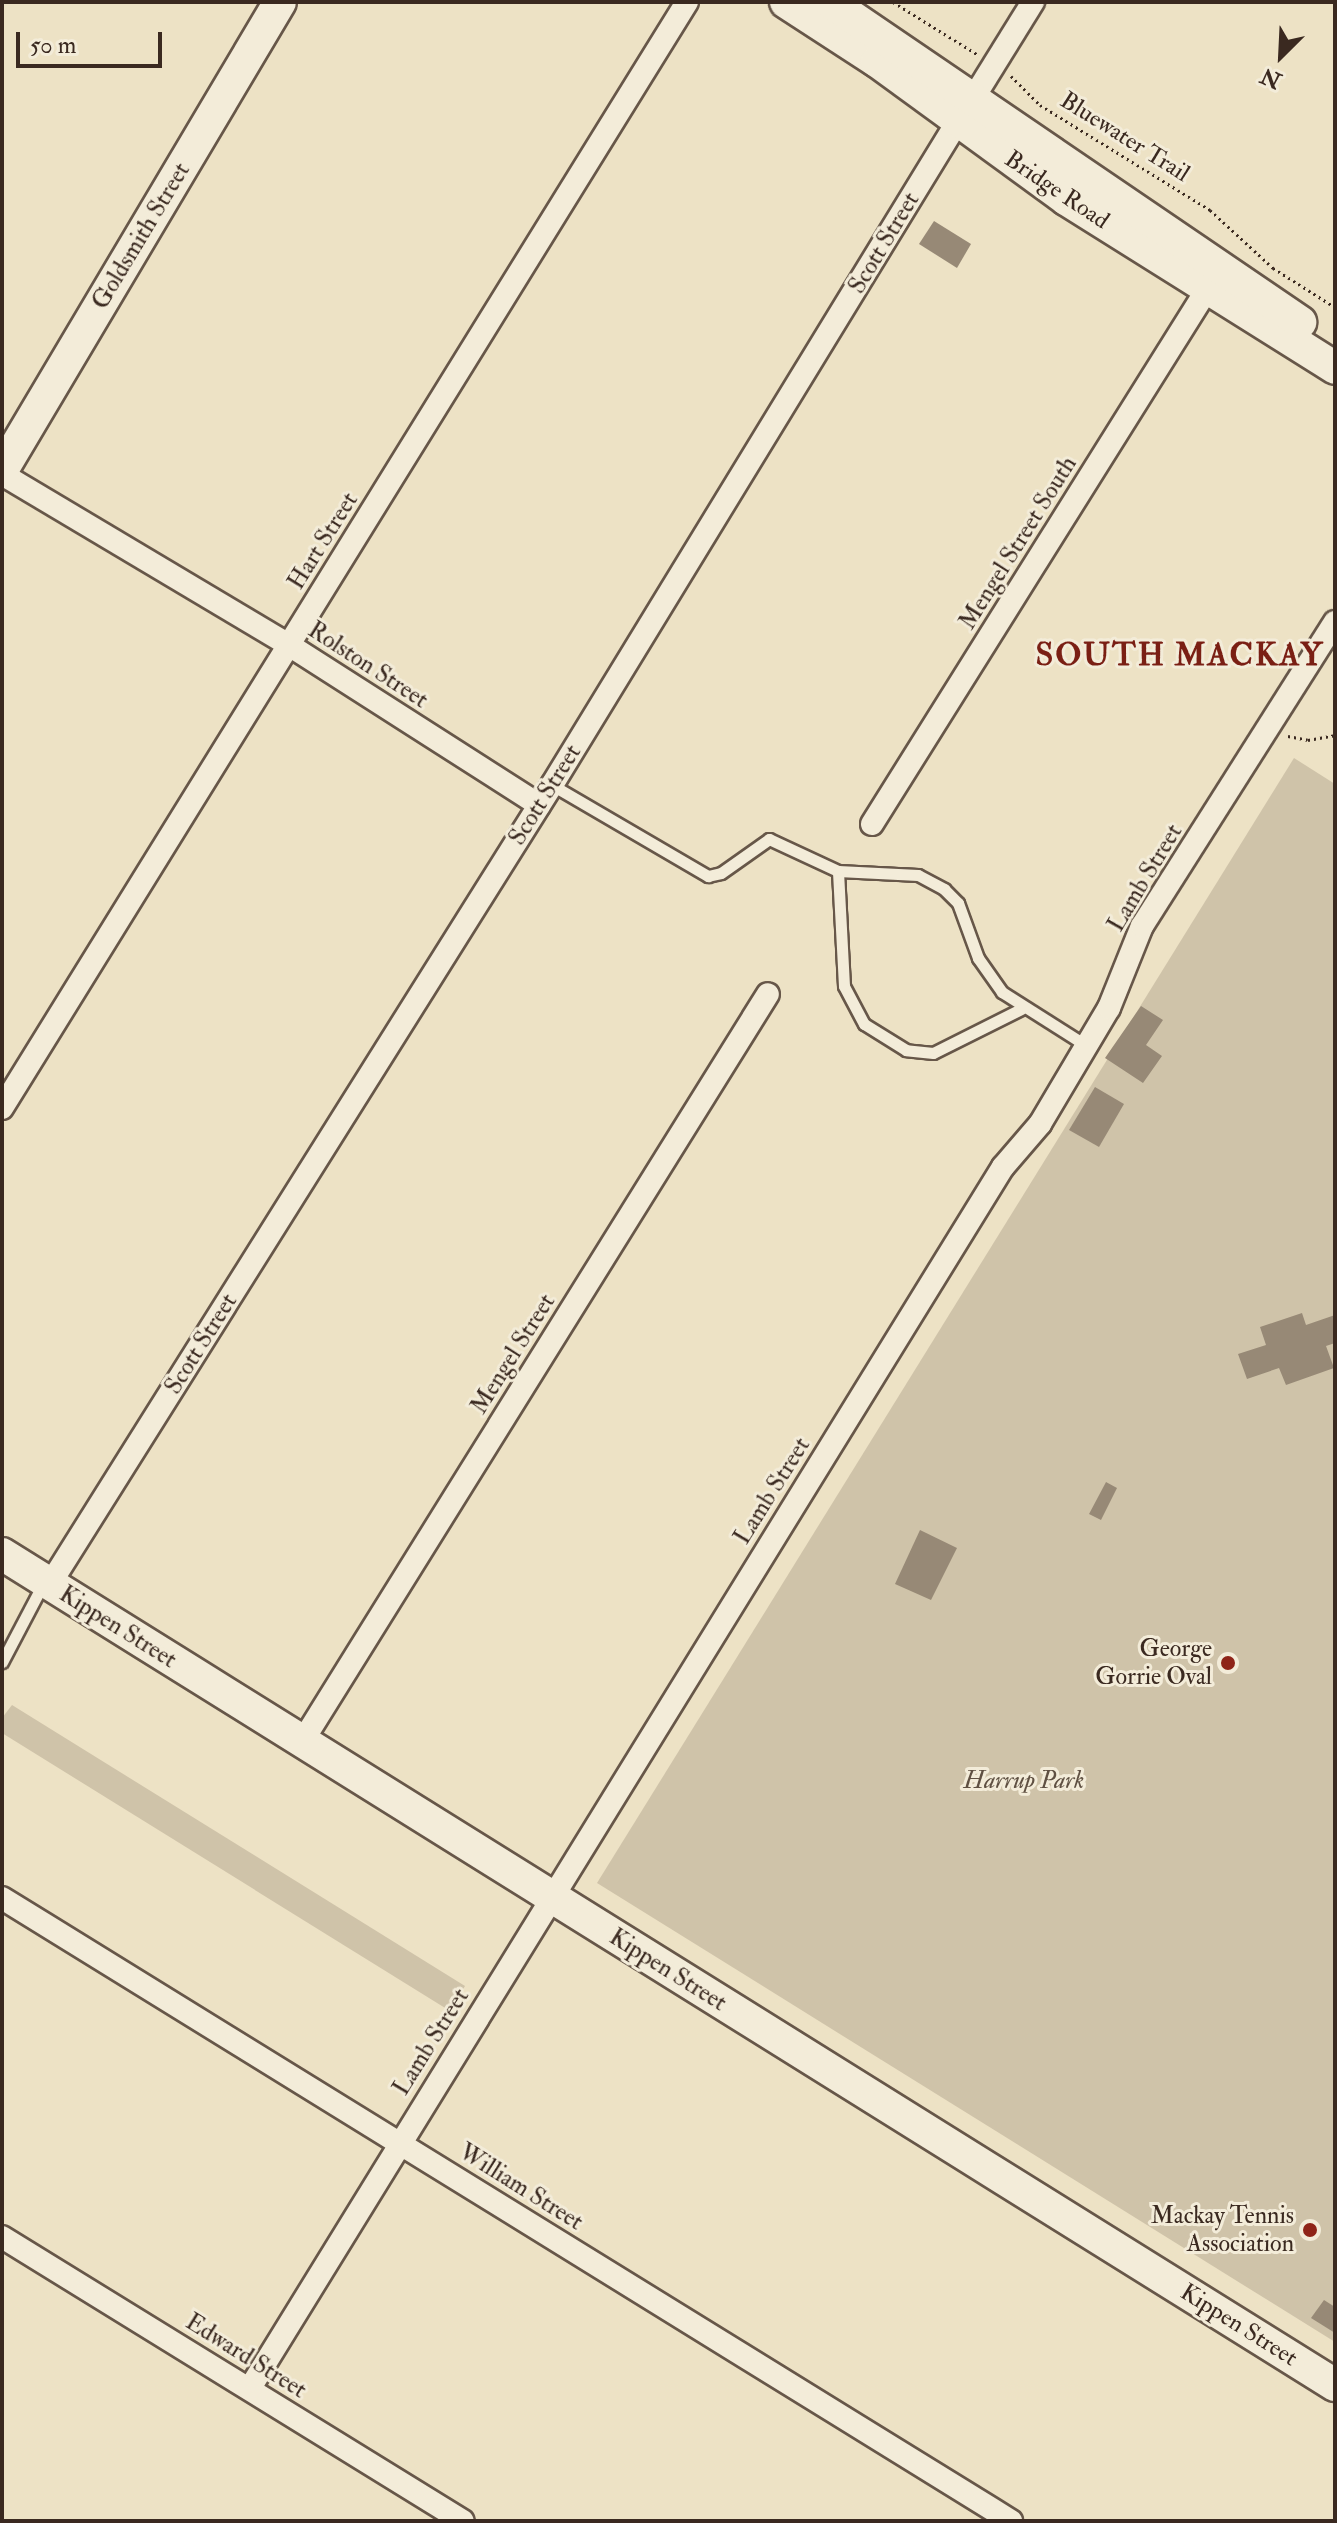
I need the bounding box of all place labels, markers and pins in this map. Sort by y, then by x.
place label: George Gorrie Oval [1095,1635,1212,1691]
marker: George Gorrie Oval [1219,1654,1237,1672]
place label: Mackay Tennis Association [1151,2202,1294,2258]
marker: Mackay Tennis Association [1301,2221,1319,2239]

